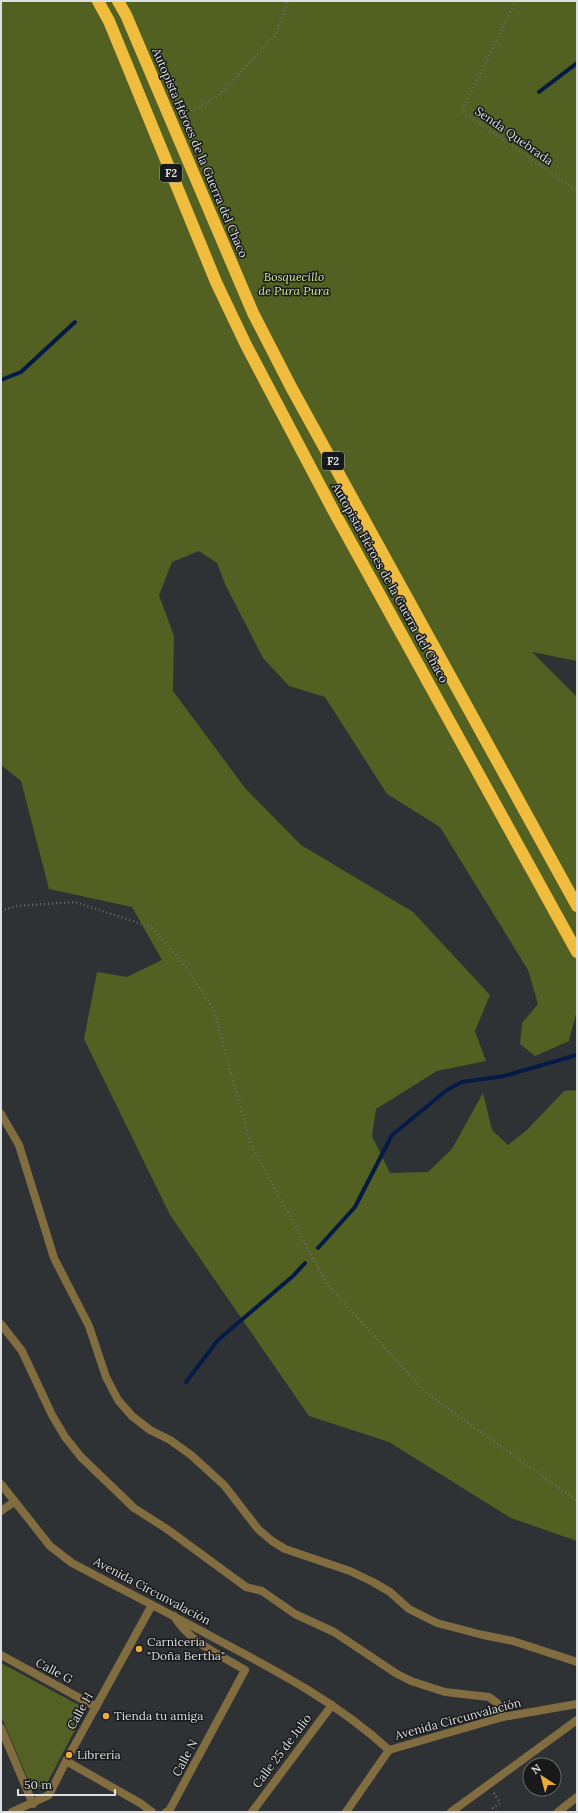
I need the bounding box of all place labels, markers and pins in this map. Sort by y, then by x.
place label: Carniceria "Doña Bertha" [147,1634,225,1663]
marker: Carniceria "Doña Bertha" [134,1644,144,1654]
place label: Tienda tu amiga [114,1708,203,1723]
marker: Tienda tu amiga [101,1711,111,1721]
place label: Librería [77,1747,121,1762]
marker: Librería [64,1750,74,1760]

